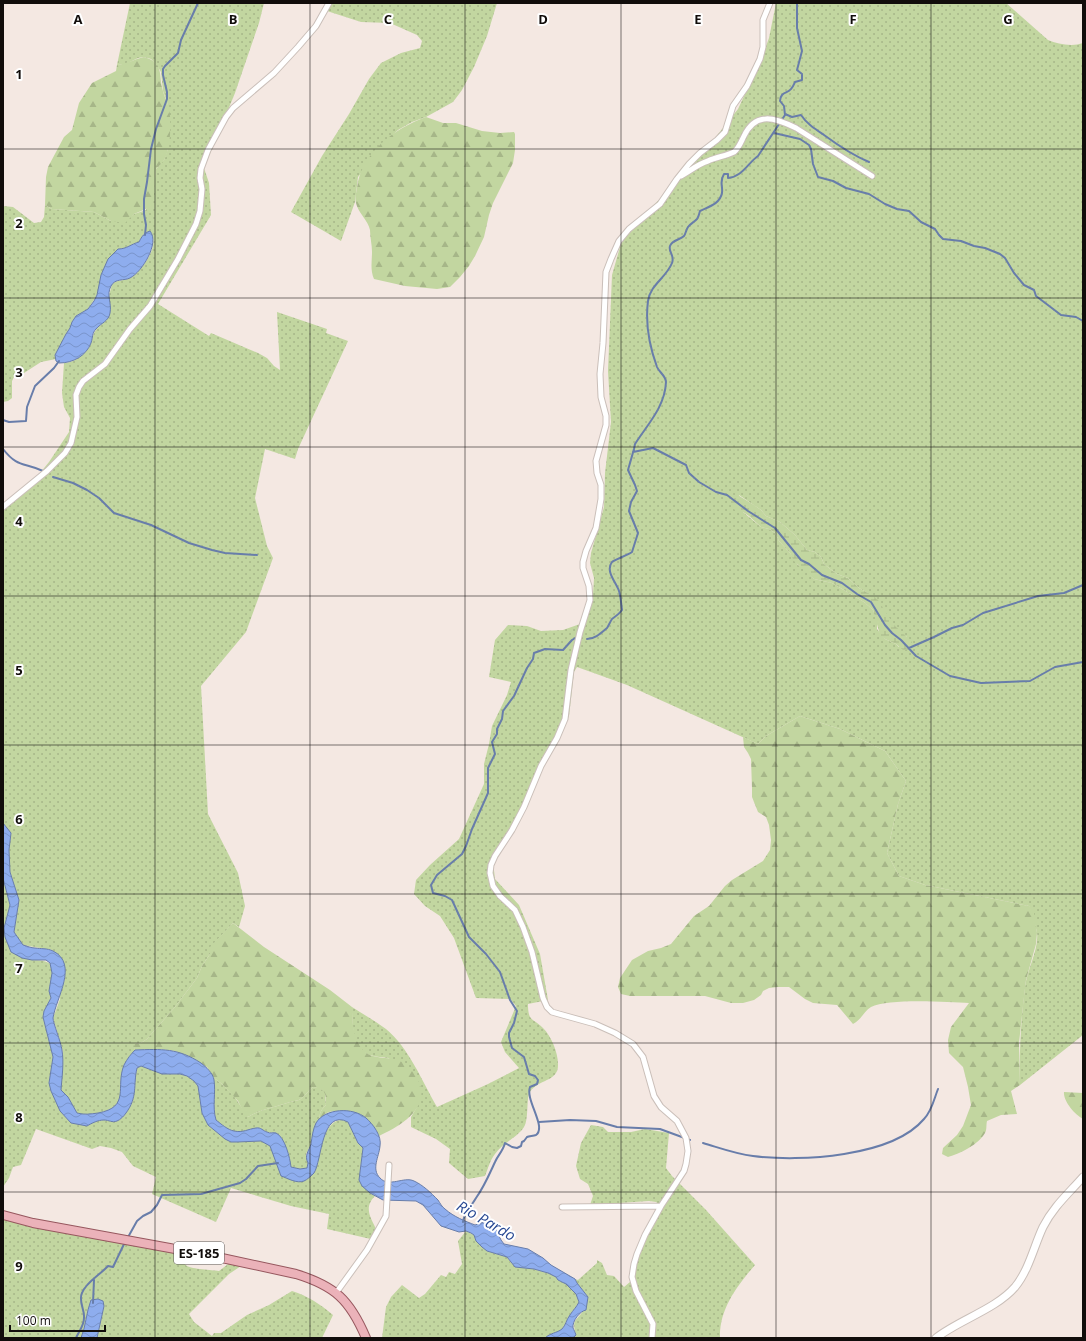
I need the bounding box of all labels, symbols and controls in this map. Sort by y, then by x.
text: A [74,10,83,28]
text: B [229,10,238,28]
text: C [384,10,392,28]
text: D [538,10,548,28]
text: E [694,10,702,28]
text: F [849,10,857,28]
text: G [1003,10,1013,28]
text: 1 [15,65,23,83]
text: 2 [15,214,23,232]
text: 3 [15,363,23,381]
text: 4 [15,512,23,530]
text: 5 [15,661,23,679]
text: 6 [15,810,23,828]
text: 7 [15,959,23,977]
text: 8 [15,1108,23,1126]
water label: Rio Pardo [453,1195,520,1245]
road number: ES-185 [174,1242,224,1264]
text: 9 [15,1257,23,1275]
scale bar [10,1307,105,1333]
text: 100 m [16,1312,51,1329]

